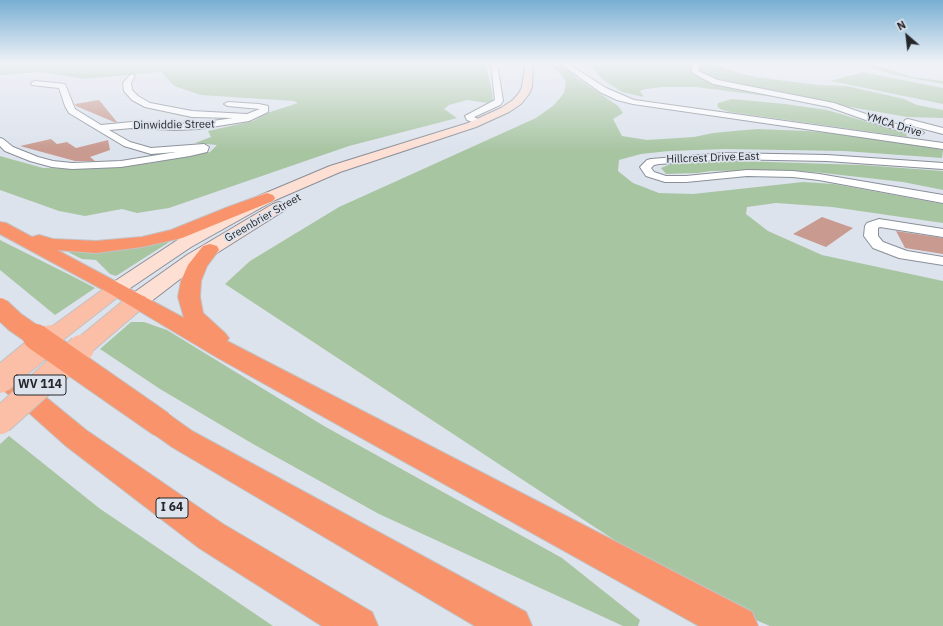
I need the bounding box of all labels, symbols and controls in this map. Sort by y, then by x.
north arrow [887,16,927,56]
text: N [895,17,908,33]
street label: YMCA Drive [865,110,923,140]
street label: Dinwiddie Street [133,118,215,132]
street label: Hillcrest Drive East [666,150,760,166]
street label: Greenbrier Street [222,191,304,245]
road number: WV 114 [14,375,66,395]
road number: I 64 [156,498,188,518]

